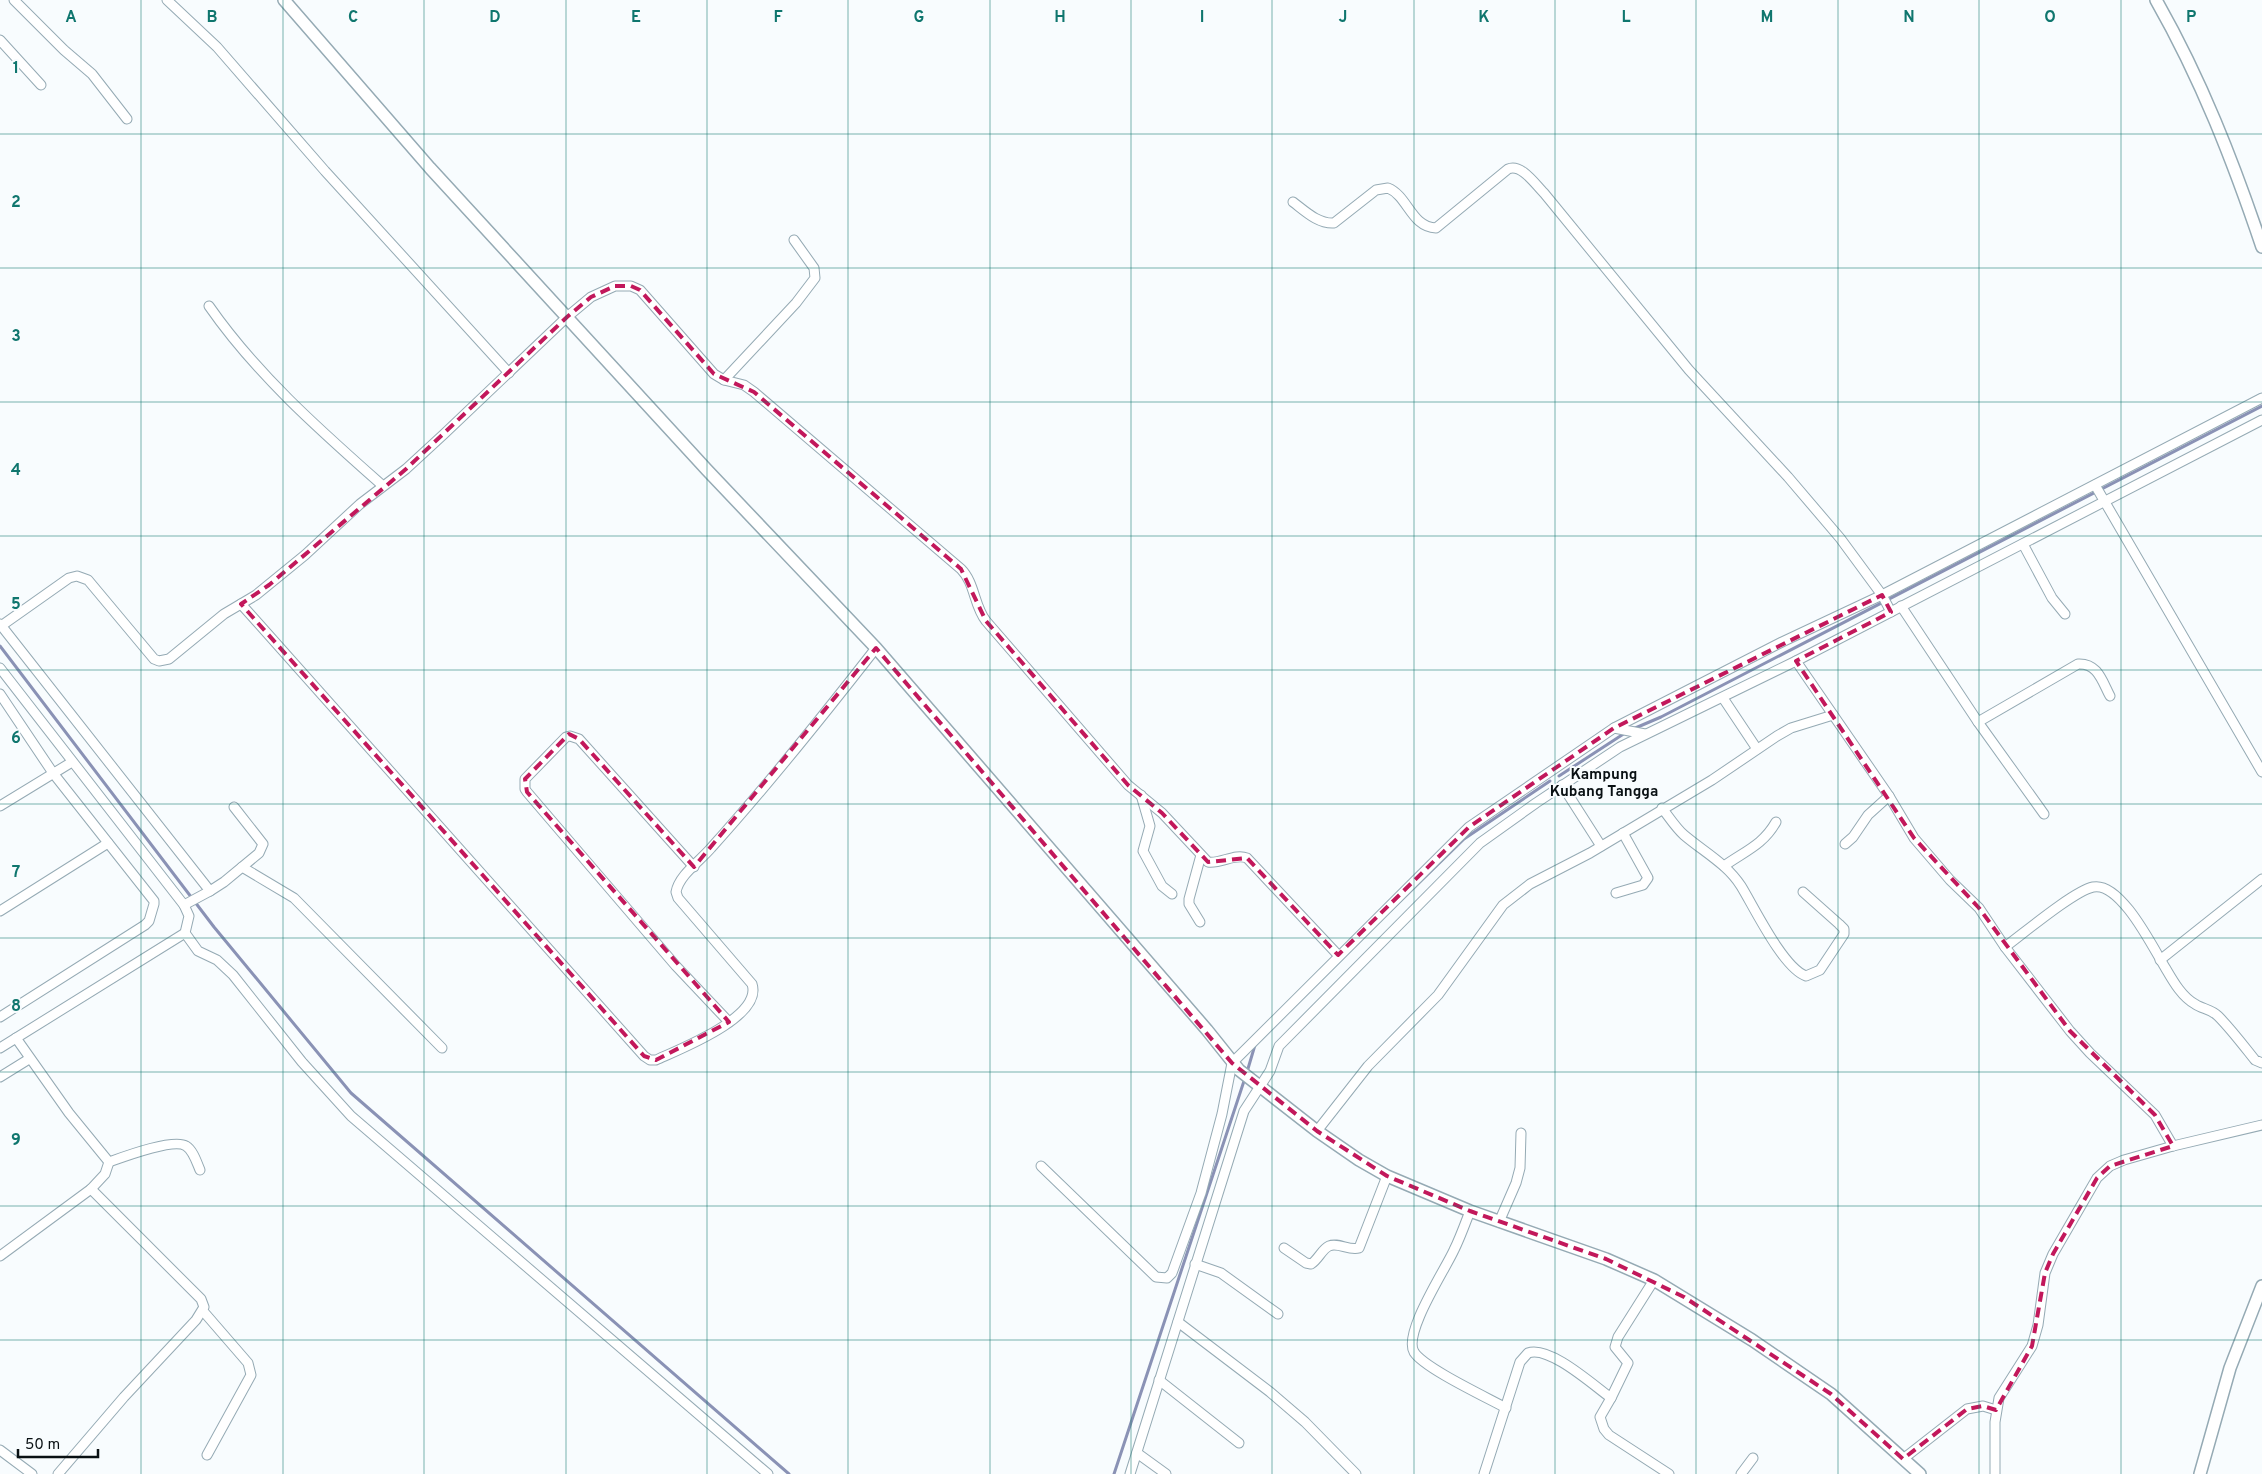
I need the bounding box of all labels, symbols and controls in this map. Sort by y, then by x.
text: A [65,8,77,28]
text: B [206,8,218,28]
text: C [348,8,358,28]
text: D [489,8,501,28]
text: E [631,8,641,28]
text: F [773,8,783,28]
text: G [914,8,924,28]
text: H [1054,8,1066,28]
text: I [1200,8,1204,28]
text: J [1339,8,1347,28]
text: K [1478,8,1490,28]
text: L [1621,8,1631,28]
text: M [1761,8,1773,28]
text: N [1903,8,1915,28]
text: O [2044,8,2056,28]
text: P [2186,8,2196,28]
text: 1 [13,59,19,79]
text: 2 [11,193,21,213]
text: 3 [11,327,21,347]
text: 4 [11,461,21,481]
text: 5 [11,595,21,615]
text: 6 [11,729,21,749]
district label: Kampung Kubang Tangga [1550,766,1658,802]
text: 7 [12,863,20,883]
text: 8 [11,997,21,1017]
text: 9 [11,1131,21,1151]
scale bar [18,1426,98,1458]
text: 50 m [25,1436,60,1455]

